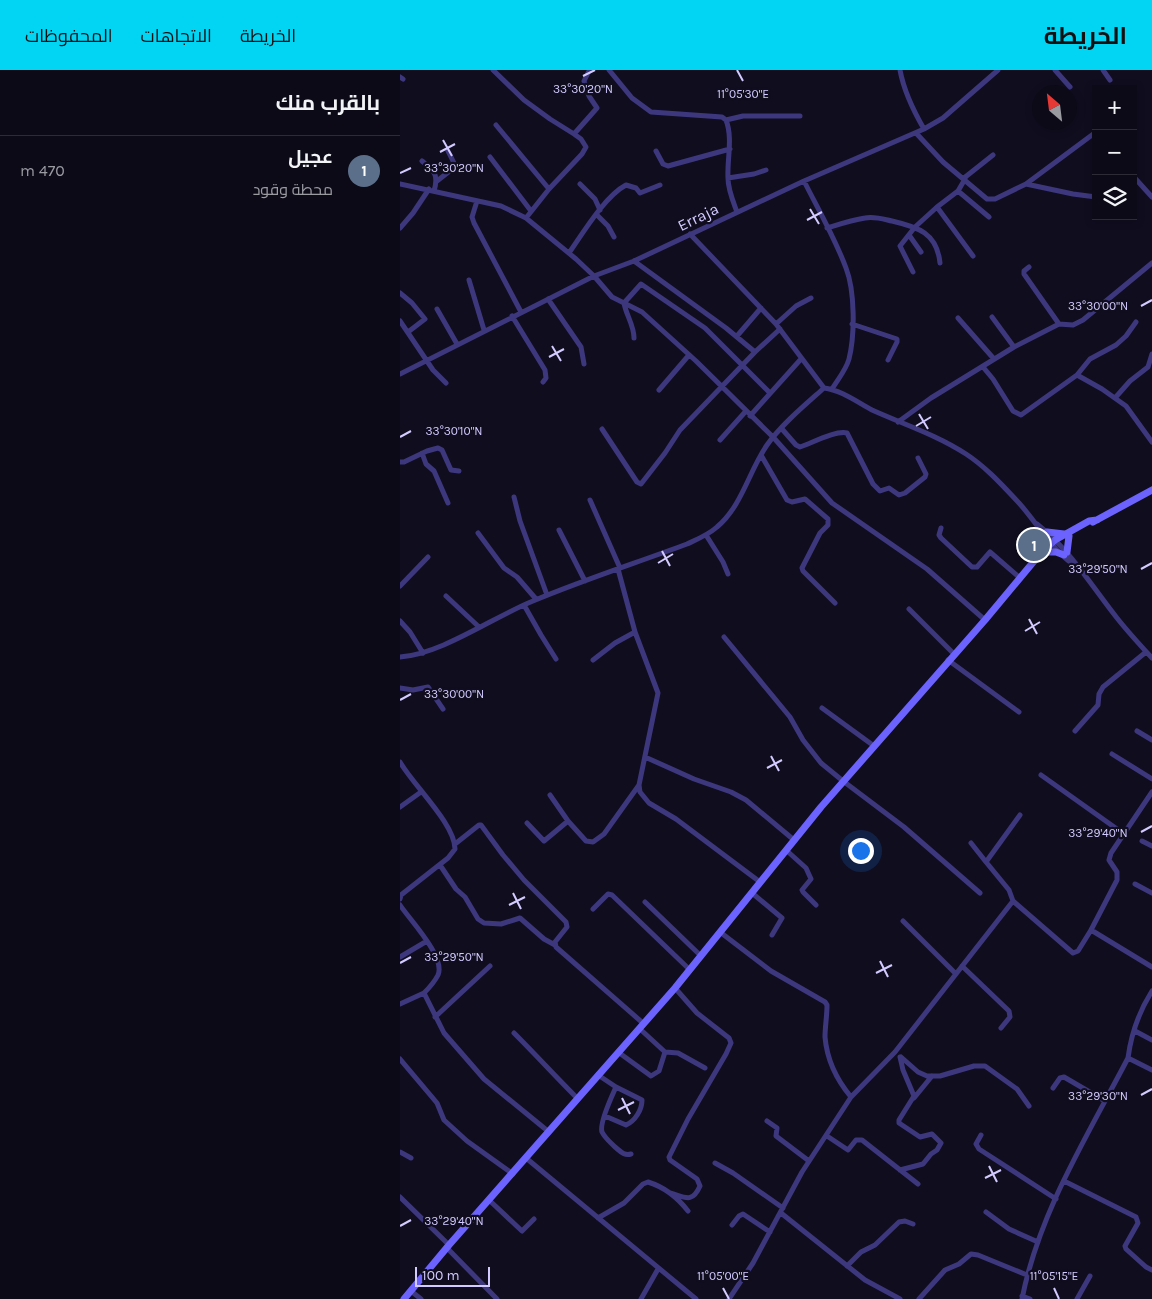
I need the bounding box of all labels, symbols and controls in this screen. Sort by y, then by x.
text: الخريطة [1044,22,1127,50]
text: المحفوظات [25,25,113,47]
text: الاتجاهات [141,25,212,47]
text: الخريطة [240,25,296,47]
text: 33°30'20"N [553,82,613,96]
north arrow [1032,85,1077,130]
map controls [1092,85,1137,220]
button: + [1092,85,1137,130]
text: 11°05'30"E [717,87,769,101]
text: بالقرب منك [276,91,380,115]
button: − [1092,130,1137,175]
text: عجيل [288,146,333,168]
text: 470 m [20,161,65,180]
text: 1 [361,161,367,180]
text: 33°30'20"N [424,161,484,175]
button: layers [1092,175,1137,220]
text: محطة وقود [253,180,333,199]
street label: Erraja [674,199,722,235]
text: 33°30'00"N [1068,299,1128,313]
text: 33°30'10"N [425,424,483,438]
pin: 1 [1018,526,1050,564]
text: 33°29'50"N [1068,562,1128,576]
text: 33°30'00"N [424,687,484,701]
text: 33°29'40"N [1068,826,1128,840]
your location [848,838,874,864]
text: 33°29'50"N [424,950,484,964]
text: 33°29'30"N [1068,1089,1128,1103]
text: 33°29'40"N [424,1214,484,1228]
scale bar [415,1264,490,1287]
text: 100 m [422,1267,460,1284]
text: 11°05'00"E [697,1269,749,1283]
text: 11°05'15"E [1030,1269,1078,1283]

